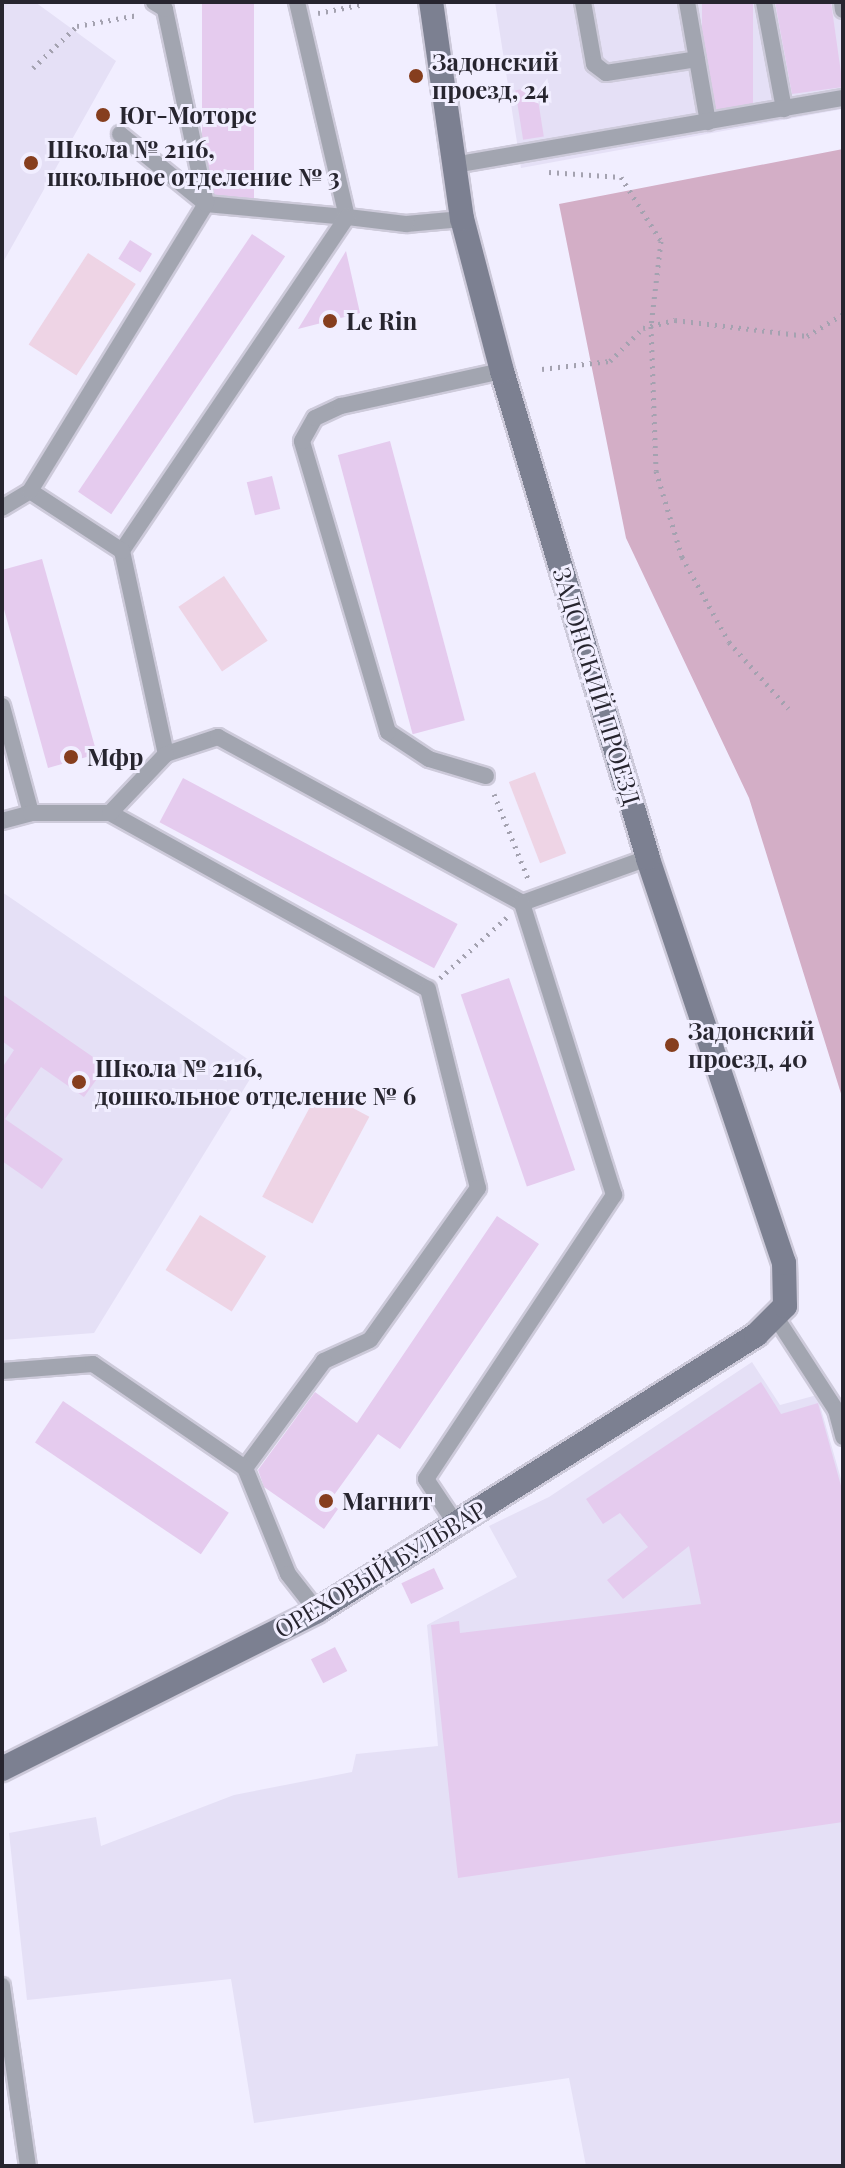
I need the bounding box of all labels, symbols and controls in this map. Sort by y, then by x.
place label: Задонский проезд, 24 [432,48,559,104]
marker: Задонский проезд, 24 [407,67,425,85]
place label: Юг-Моторс [119,101,257,129]
marker: Юг-Моторс [94,106,112,124]
place label: Школа № 2116, школьное отделение № 3 [47,135,340,191]
marker: Школа № 2116, школьное отделение № 3 [22,154,40,172]
place label: Le Rin [346,307,417,335]
marker: Le Rin [321,312,339,330]
street label: ЗАДОНСКИЙ ПРОЕЗД [547,564,647,808]
place label: Мфр [87,743,143,771]
marker: Мфр [62,748,80,766]
place label: Задонский проезд, 40 [688,1017,815,1073]
marker: Задонский проезд, 40 [663,1036,681,1054]
place label: Школа № 2116, дошкольное отделение № 6 [95,1054,416,1110]
marker: Школа № 2116, дошкольное отделение № 6 [70,1073,88,1091]
place label: Магнит [342,1487,433,1515]
marker: Магнит [317,1492,335,1510]
street label: ОРЕХОВЫЙ БУЛЬВАР [269,1494,491,1644]

